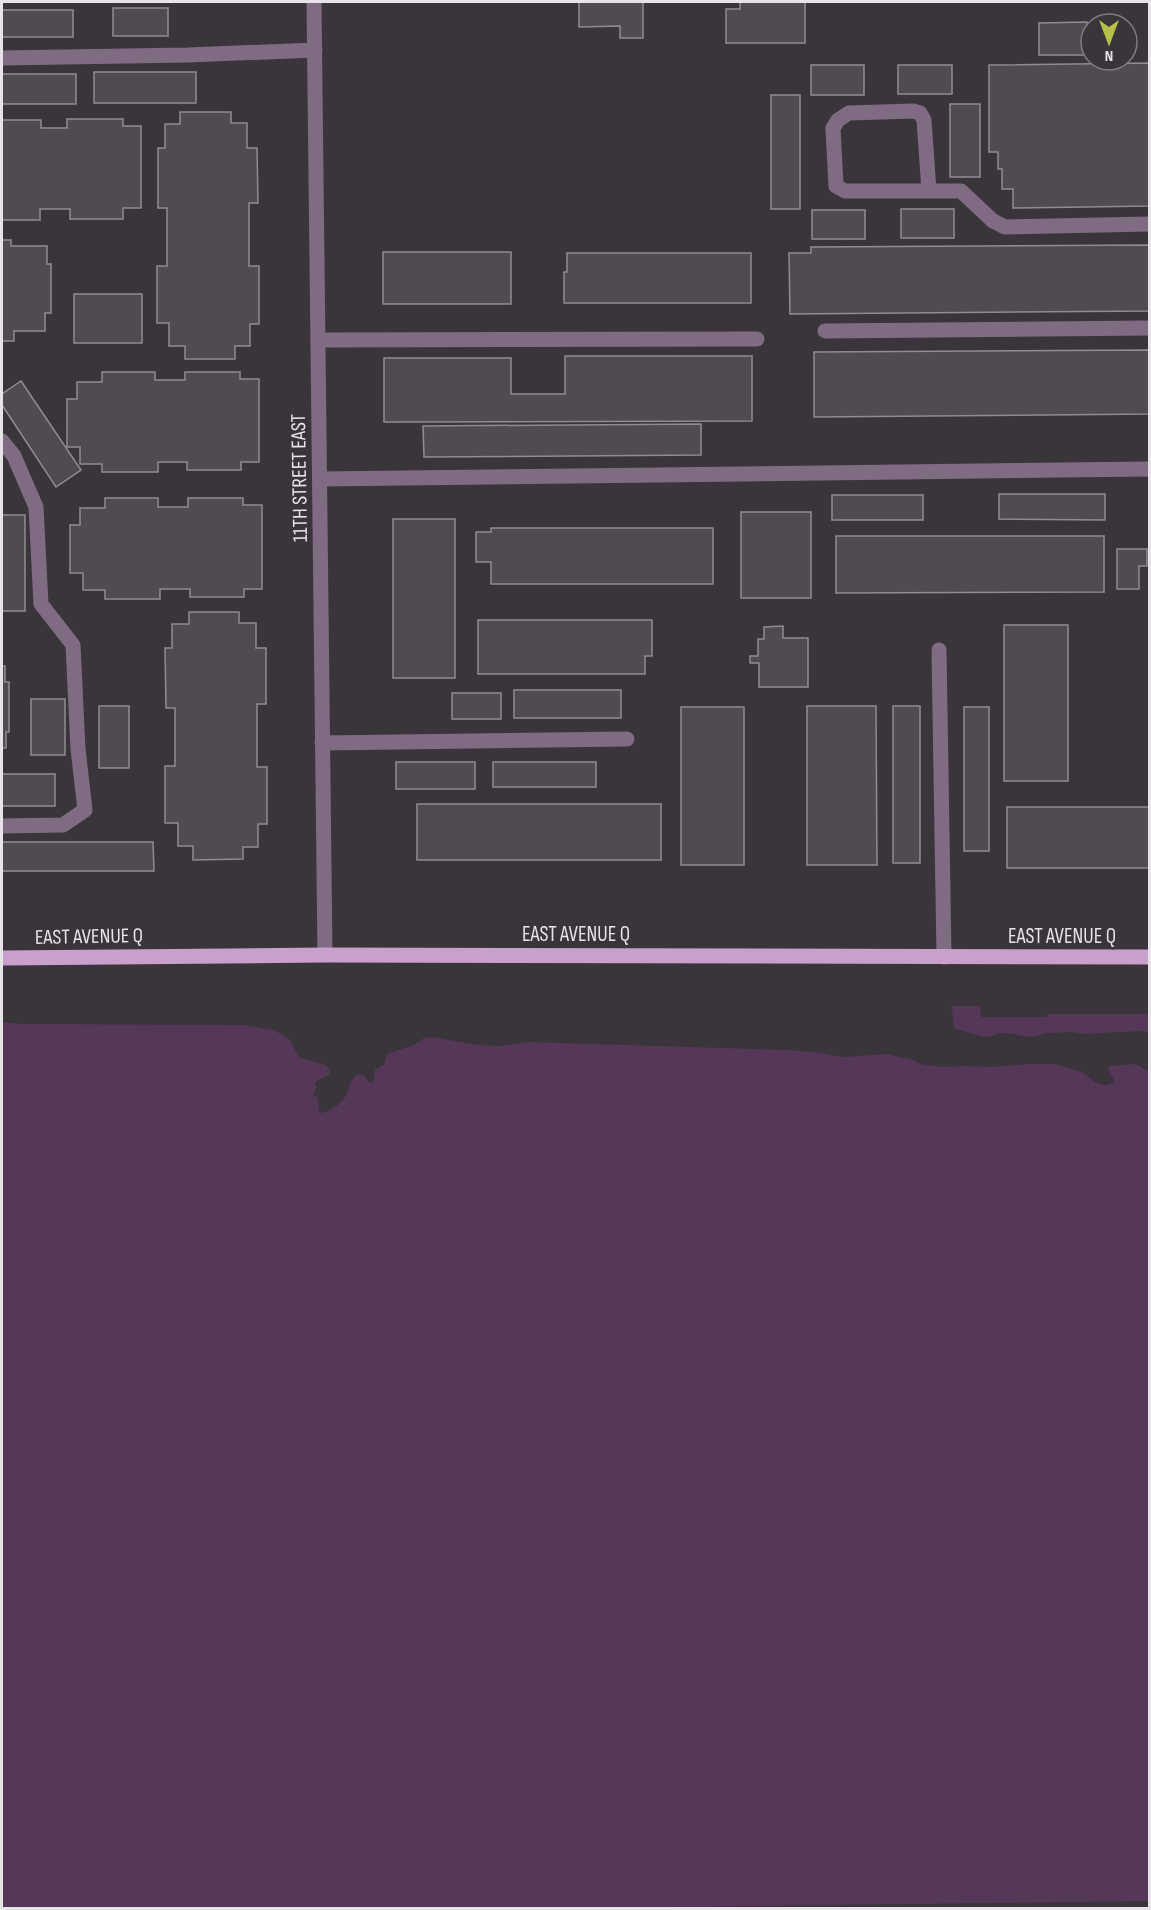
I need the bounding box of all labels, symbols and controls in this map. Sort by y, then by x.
north arrow [1079,12,1139,72]
text: N [1105,46,1113,65]
street label: 11TH STREET EAST [286,413,313,542]
street label: EAST AVENUE Q [522,922,630,947]
street label: EAST AVENUE Q [35,923,143,950]
street label: EAST AVENUE Q [1008,924,1116,949]

